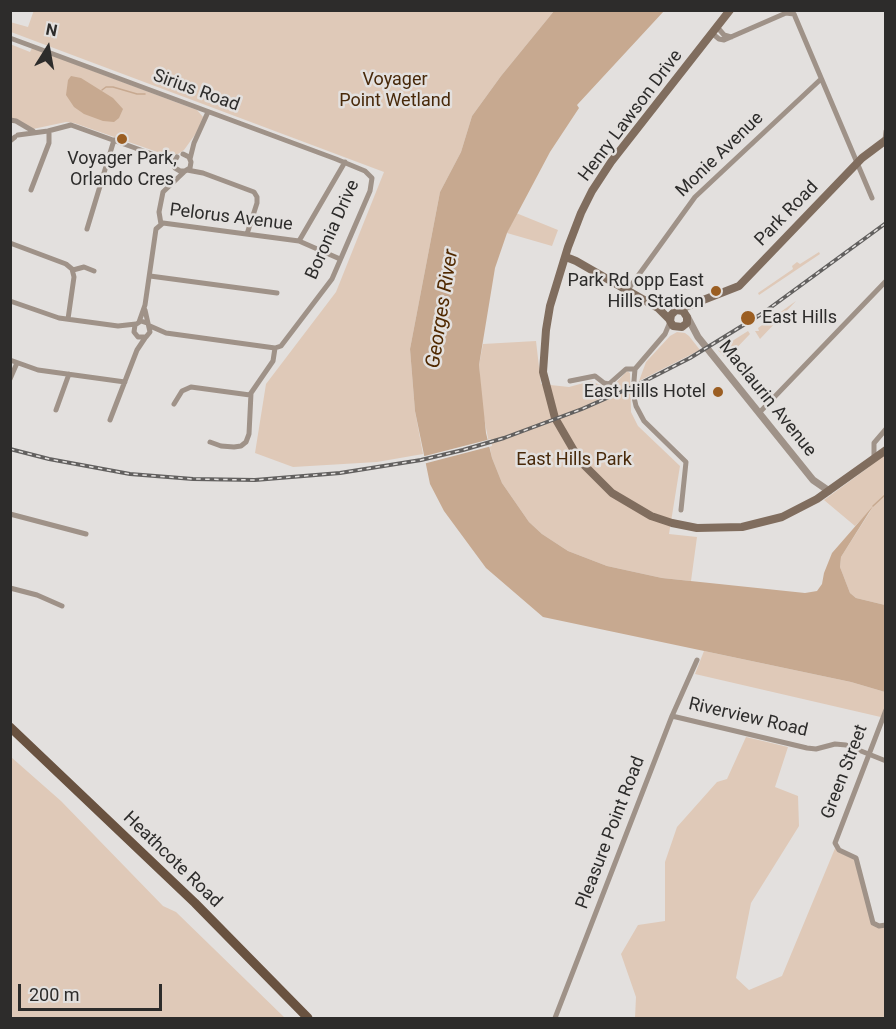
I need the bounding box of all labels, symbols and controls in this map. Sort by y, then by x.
north arrow [18,18,78,78]
text: N [44,19,59,40]
street label: Henry Lawson Drive [575,46,687,186]
street label: Sirius Road [150,65,242,117]
park label: Voyager Point Wetland [339,69,451,112]
street label: Monie Avenue [672,108,768,202]
marker: Voyager Park, Orlando Cres [115,132,129,146]
place label: Voyager Park, Orlando Cres [67,148,177,190]
street label: Boronia Drive [301,177,365,283]
street label: Park Road [751,177,823,251]
street label: Pelorus Avenue [168,200,294,236]
water label: Georges River [422,248,464,370]
place label: Park Rd opp East Hills Station [567,270,704,312]
marker: Park Rd opp East Hills Station [709,284,723,298]
place label: East Hills [762,307,837,329]
marker: East Hills [739,309,757,327]
street label: Maclaurin Avenue [714,337,820,461]
place label: East Hills Hotel [584,381,706,403]
marker: East Hills Hotel [711,385,725,399]
park label: East Hills Park [516,449,632,471]
street label: Riverview Road [686,694,810,742]
street label: Green Street [817,722,873,822]
street label: Pleasure Point Road [572,754,650,912]
street label: Heathcote Road [118,807,226,913]
scale bar [21,972,165,1010]
text: 200 m [29,984,80,1005]

